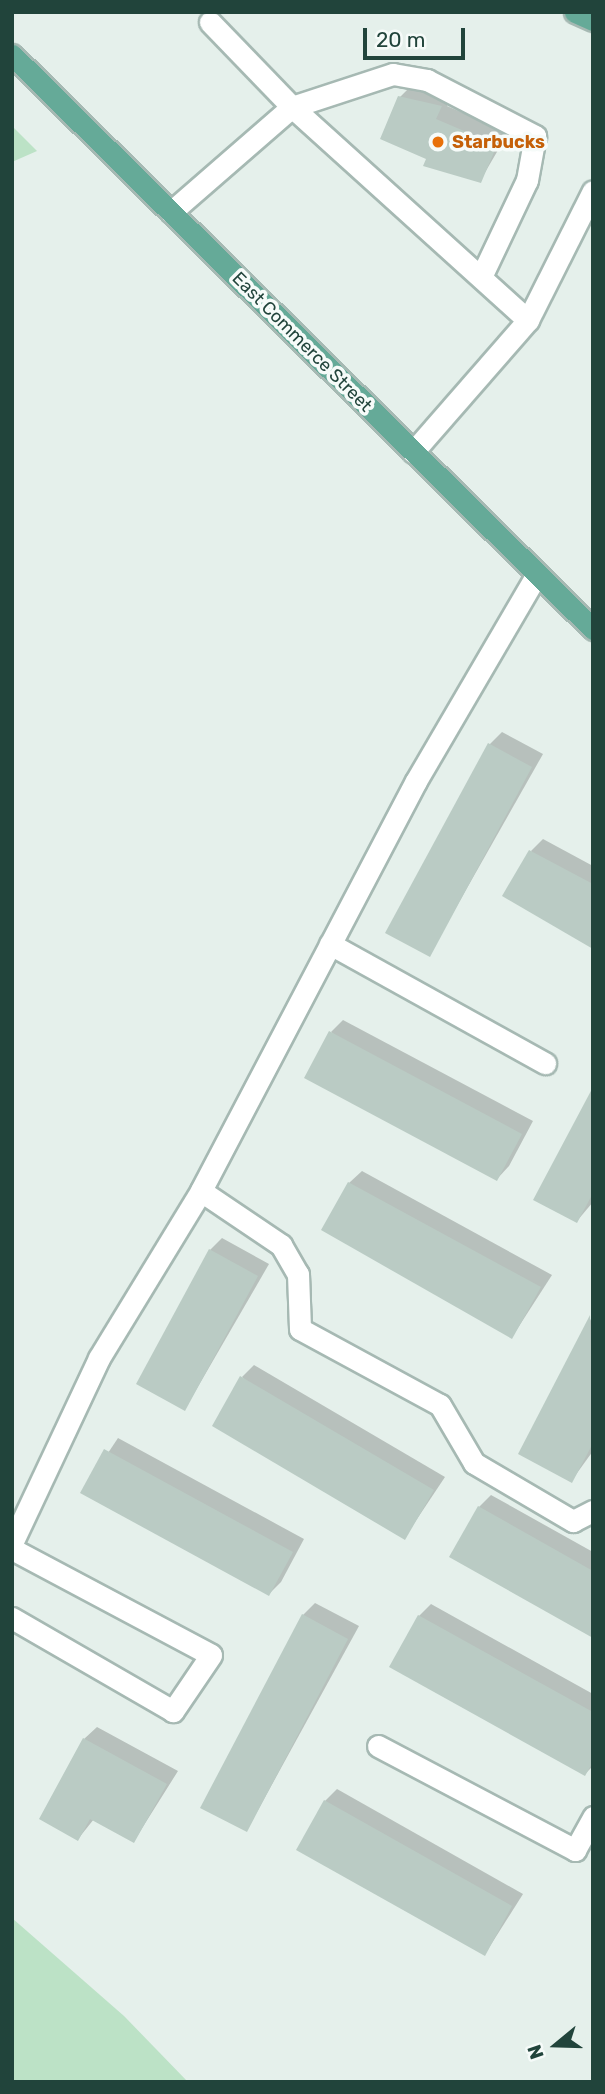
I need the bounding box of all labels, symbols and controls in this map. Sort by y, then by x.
scale bar [367,14,468,58]
text: 20 m [376,27,425,52]
place label: Starbucks [452,131,545,153]
marker: Starbucks [430,134,446,150]
street label: East Commerce Street [228,268,376,416]
north arrow [521,2010,591,2080]
text: N [523,2042,549,2062]

